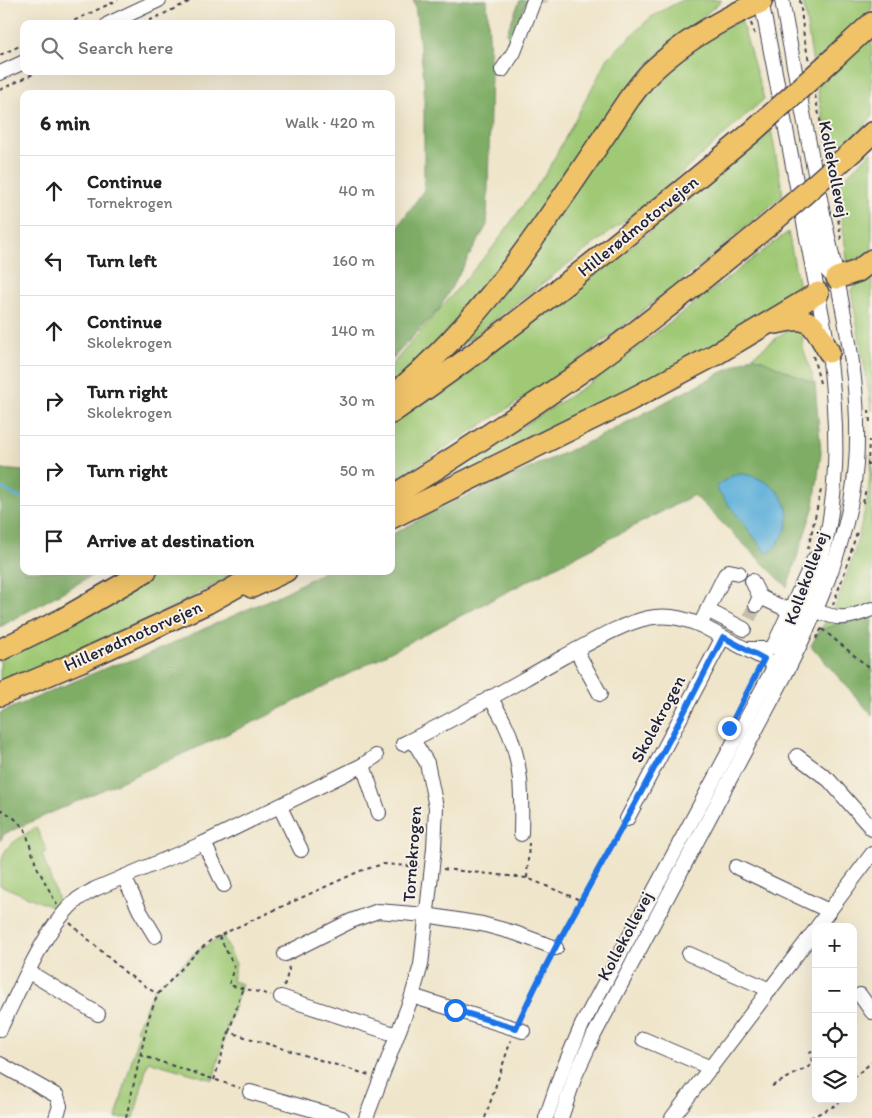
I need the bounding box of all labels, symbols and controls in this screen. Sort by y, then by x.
search box [20,20,395,75]
icon: search [38,34,66,62]
text: Search here [78,36,173,59]
text: 6 min [40,110,90,135]
text: Walk · 420 m [285,113,375,132]
street label: Kollekollevej [814,119,854,219]
text: Continue [87,170,162,193]
street label: Hillerødmotorvejen [573,171,703,281]
icon: ahead [40,177,68,205]
text: 40 m [338,181,375,200]
text: Tornekrogen [87,193,173,212]
icon: left [40,247,68,275]
text: Turn left [87,249,157,272]
text: 160 m [332,251,375,270]
text: Continue [87,310,162,333]
icon: ahead [40,317,68,345]
text: 140 m [331,321,375,340]
text: Skolekrogen [87,333,172,352]
text: Turn right [87,380,168,403]
icon: right [40,387,68,415]
text: 30 m [339,391,375,410]
text: Skolekrogen [87,403,172,422]
icon: right [40,457,68,485]
text: Turn right [87,459,168,482]
text: 50 m [340,461,375,480]
icon: arrive [40,527,68,555]
street label: Kollekollevej [779,528,833,628]
text: Arrive at destination [87,529,254,552]
street label: Hillerødmotorvejen [60,596,206,676]
street label: Skolekrogen [626,672,690,766]
route end [718,717,741,740]
street label: Tornekrogen [398,805,426,903]
street label: Kollekollevej [592,888,658,984]
map controls [812,923,857,1103]
button: + [812,923,857,968]
button: − [812,968,857,1013]
route start [444,999,467,1022]
button: locate [812,1013,857,1058]
button: layers [812,1058,857,1103]

